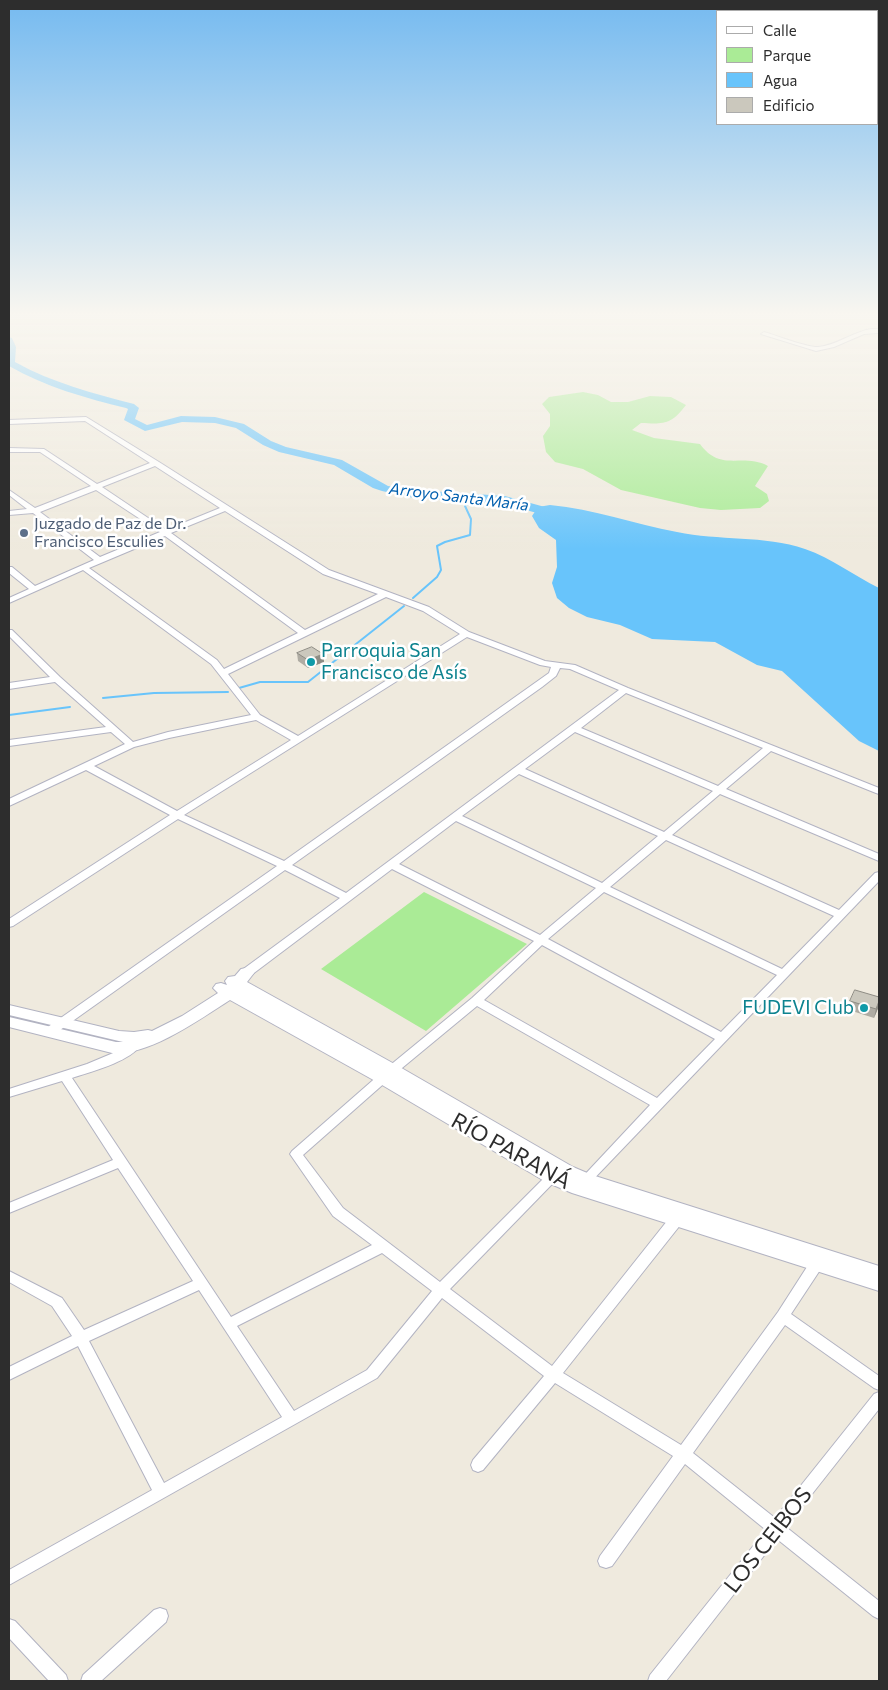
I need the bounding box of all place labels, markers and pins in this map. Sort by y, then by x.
place label: Juzgado de Paz de Dr. Francisco Esculies [34,514,186,552]
marker: Juzgado de Paz de Dr. Francisco Esculies [18,527,30,539]
place label: Parroquia San Francisco de Asís [321,640,467,684]
marker: Parroquia San Francisco de Asís [305,656,317,668]
place label: FUDEVI Club [742,997,854,1019]
marker: FUDEVI Club [858,1002,870,1014]

